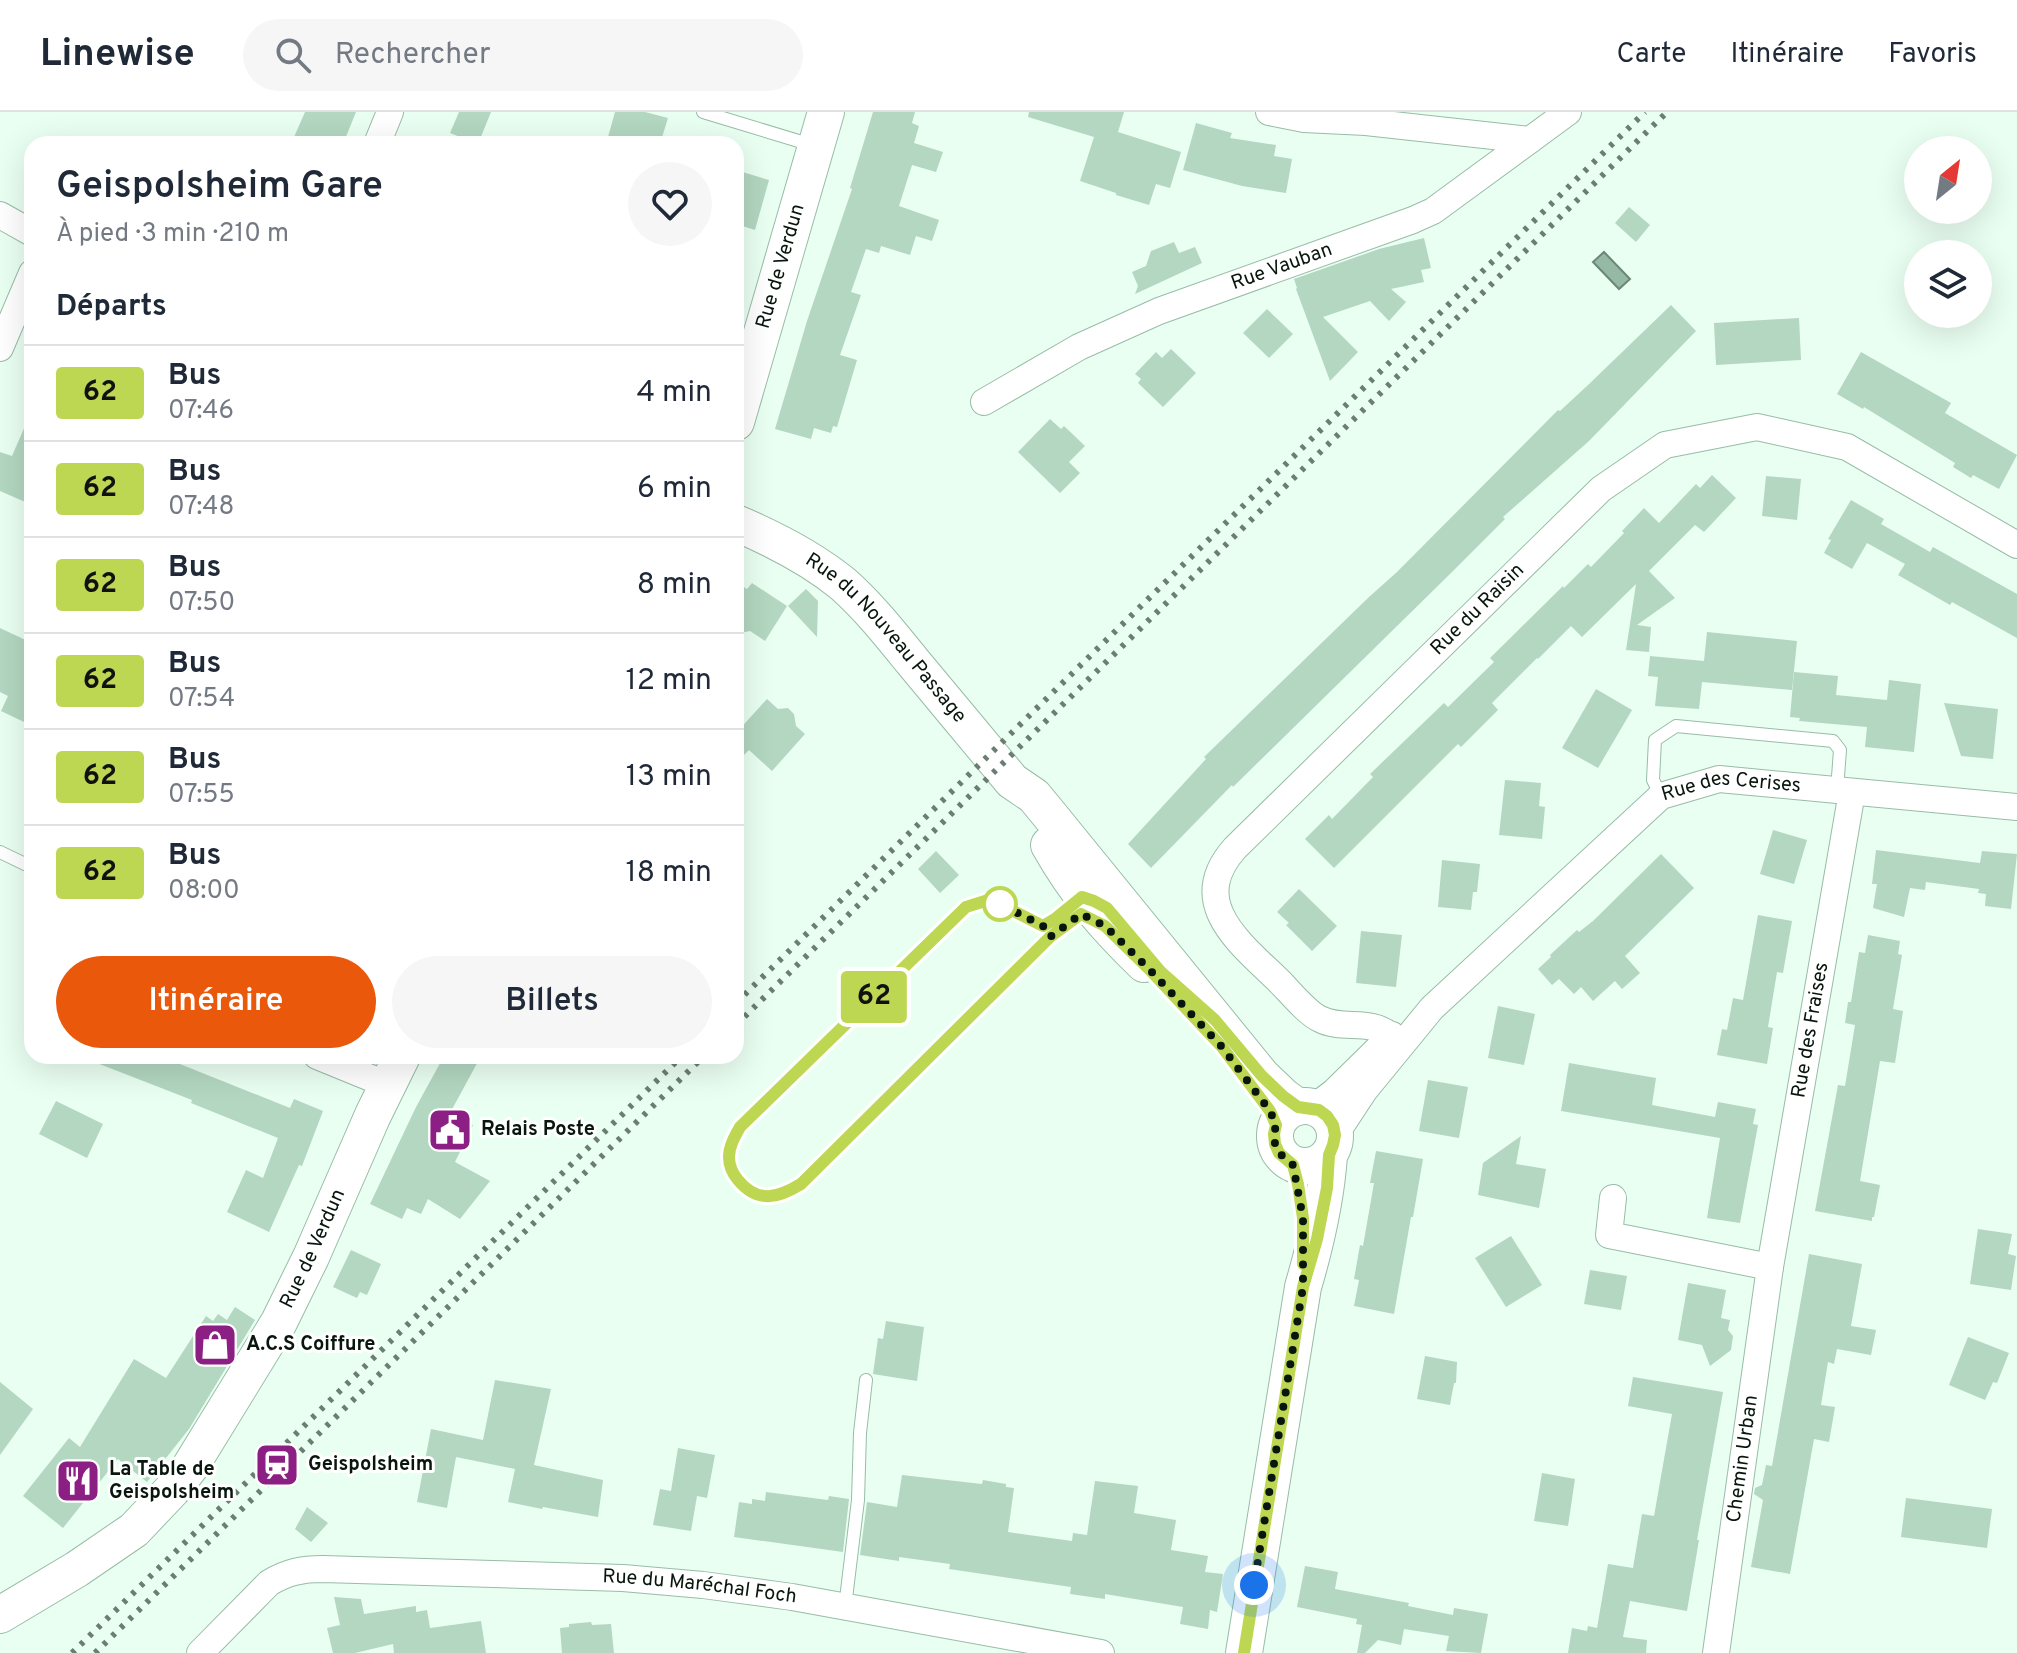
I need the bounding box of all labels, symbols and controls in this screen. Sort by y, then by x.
search box [243,19,803,91]
text: Linewise [40,31,195,80]
icon: search [271,33,315,77]
text: Rechercher [335,37,491,74]
text: Carte [1617,37,1686,73]
text: Itinéraire [1730,37,1844,73]
text: Favoris [1888,37,1977,73]
north arrow [1904,136,1992,224]
map controls [1904,136,1992,328]
button: heart [628,162,712,246]
text: Geispolsheim Gare [56,163,383,212]
street label: Rue de Verdun [751,201,812,332]
text: À pied · 3 min · 210 m [56,218,289,251]
street label: Rue Vauban [1228,237,1336,297]
button: layers [1904,240,1992,328]
text: Départs [56,289,167,326]
text: Bus [168,358,221,395]
text: 62 [83,375,117,411]
text: 4 min [636,375,712,412]
text: 07:46 [168,395,234,428]
text: Bus [168,454,221,491]
text: 62 [83,471,117,507]
text: 6 min [637,471,712,508]
text: 07:48 [168,491,234,524]
street label: Rue du Nouveau Passage [800,548,972,729]
text: Bus [168,550,221,587]
street label: Rue du Raisin [1425,558,1530,662]
text: 62 [83,567,117,603]
text: 8 min [637,567,712,604]
text: 07:50 [168,587,235,620]
text: Bus [168,646,221,683]
text: 62 [83,663,117,699]
text: 12 min [625,663,712,700]
text: 07:54 [168,683,235,716]
text: Bus [168,742,221,779]
text: 62 [83,759,117,795]
text: 13 min [626,759,712,796]
street label: Rue des Cerises [1658,766,1802,808]
text: 07:55 [168,779,235,812]
text: Bus [168,838,221,875]
text: 62 [83,855,117,891]
text: 18 min [626,855,712,892]
text: 08:00 [168,875,240,908]
unlabelled marker [983,887,1017,921]
button: Itinéraire [56,956,376,1048]
button: Billets [392,956,712,1048]
street label: Rue des Fraises [1786,960,1835,1100]
line badge: 62 [838,971,910,1023]
text: 62 [857,979,891,1015]
public building icon: Relais Poste [426,1106,474,1154]
place label: Relais Poste [481,1117,595,1143]
street label: Rue de Verdun [275,1185,352,1313]
shop icon: A.C.S Coiffure [191,1321,239,1369]
place label: A.C.S Coiffure [246,1332,376,1358]
street label: Chemin Urban [1721,1393,1765,1524]
station icon: Geispolsheim [253,1441,301,1489]
place label: Geispolsheim [308,1452,433,1478]
restaurant icon: La Table de Geispolsheim [54,1457,102,1505]
place label: La Table de Geispolsheim [109,1457,234,1506]
street label: Rue du Maréchal Foch [602,1564,798,1610]
your location [1234,1565,1274,1605]

